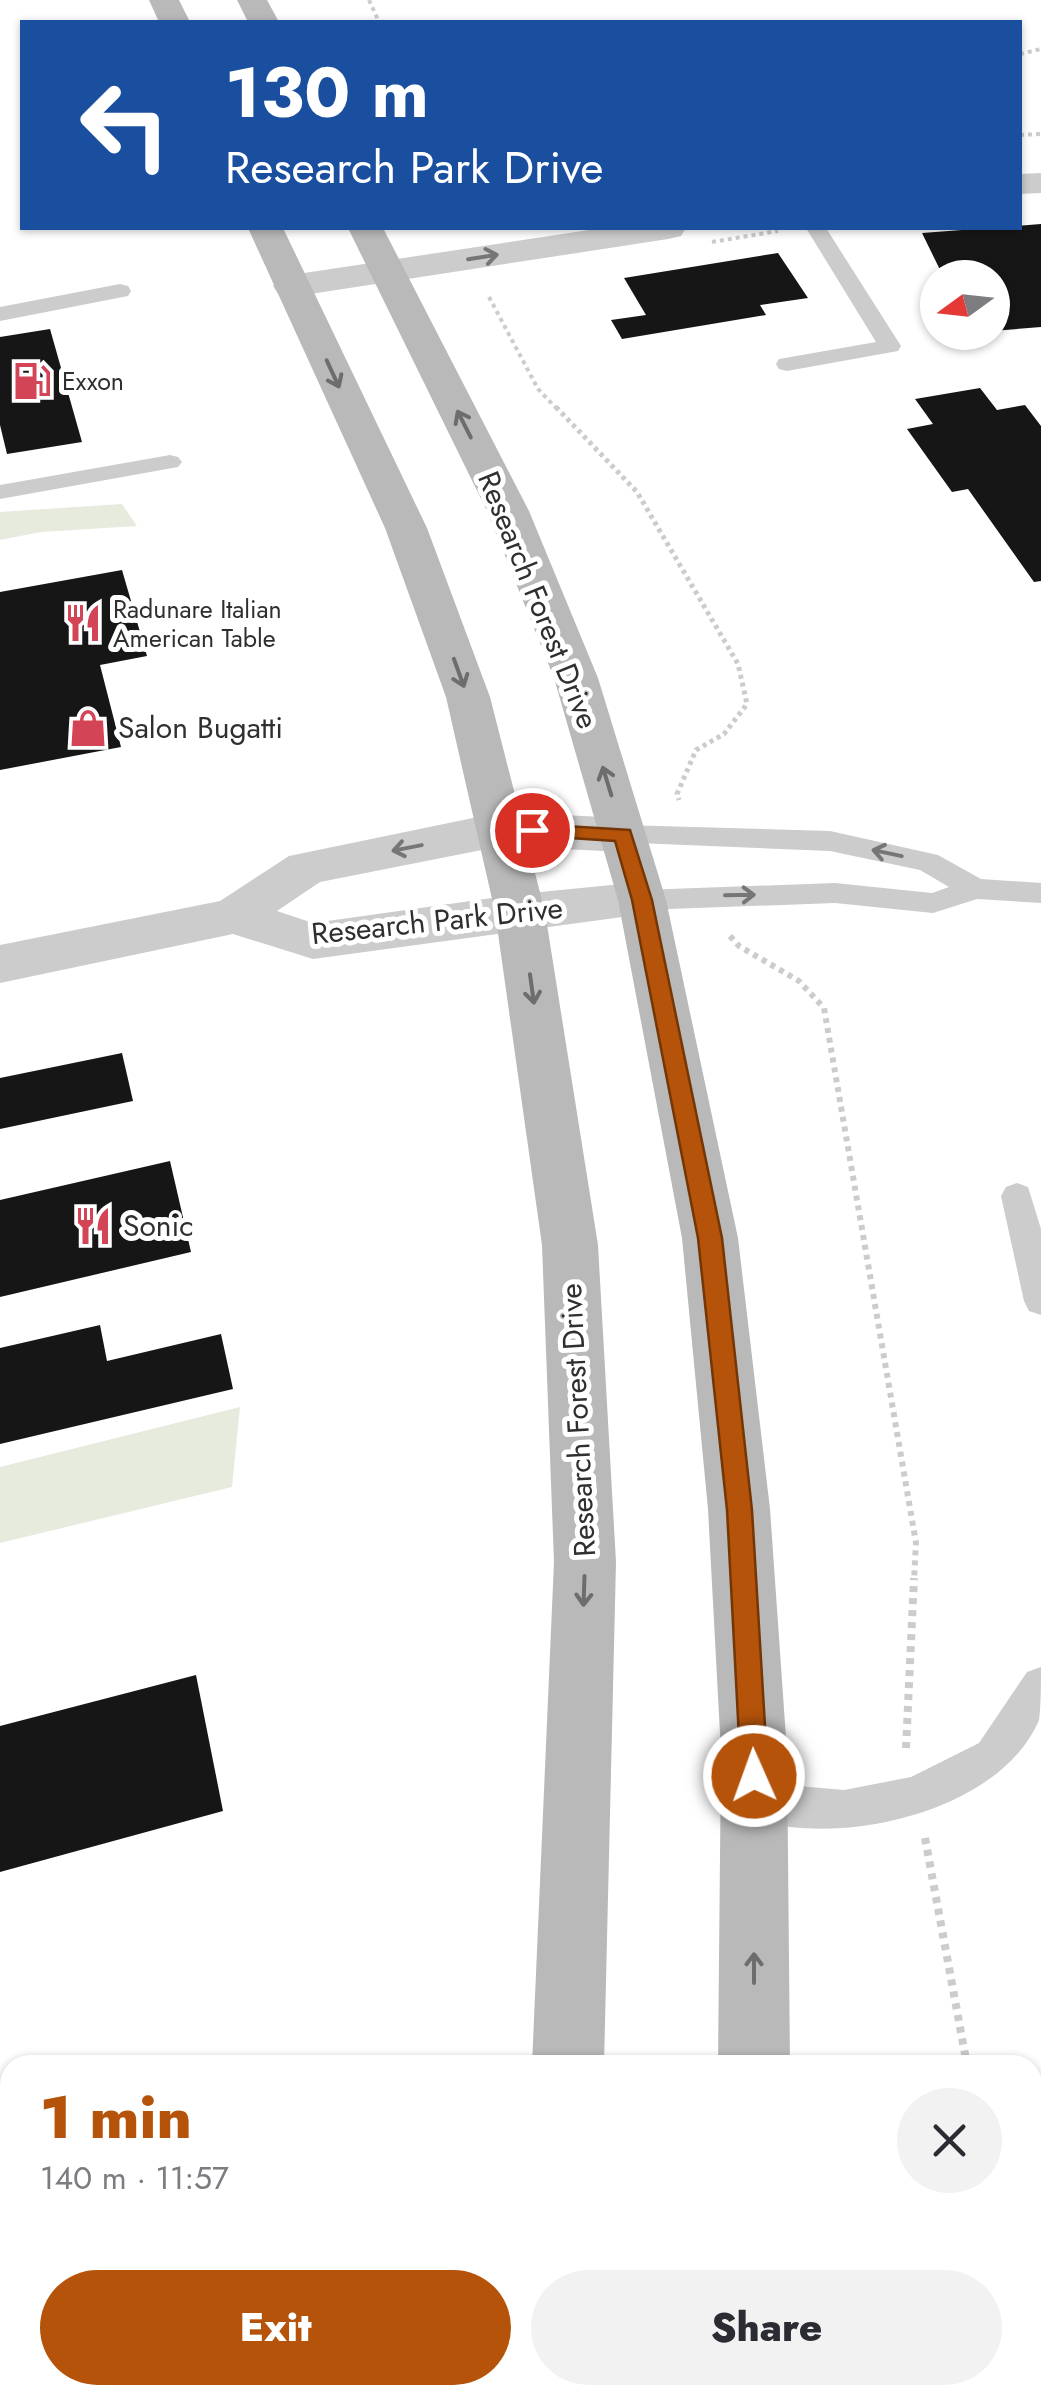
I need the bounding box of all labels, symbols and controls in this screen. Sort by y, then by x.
text: 130 m [225,42,429,143]
icon: left [60,60,190,190]
text: Research Park Drive [225,135,603,200]
one-way arrow [466,247,498,266]
north arrow [920,260,1010,350]
map controls [920,260,1010,350]
one-way arrow [324,358,343,388]
fuel station icon: Exxon [11,360,53,402]
place label: Exxon [62,363,124,399]
one-way arrow [454,410,473,439]
street label: Research Forest Drive [467,465,610,735]
place label: Radunare Italian American Table [113,591,282,656]
restaurant icon: Radunare Italian American Table [62,602,104,644]
one-way arrow [451,656,469,687]
place label: Salon Bugatti [118,706,283,749]
shop icon: Salon Bugatti [67,707,109,749]
one-way arrow [597,766,615,798]
pin [490,788,575,873]
icon: arrive [505,803,560,858]
one-way arrow [391,840,423,859]
one-way arrow [871,843,903,861]
street label: Research Park Drive [309,886,565,955]
one-way arrow [722,886,755,904]
one-way arrow [523,972,541,1005]
place label: Sonic [123,1204,194,1247]
restaurant icon: Sonic [72,1205,114,1247]
street label: Research Forest Drive [549,1282,606,1558]
one-way arrow [574,1574,593,1606]
position arrow [702,1724,806,1828]
one-way arrow [744,1952,764,1984]
text: 1 min [40,2074,192,2161]
button: close [897,2088,1002,2193]
text: 140 m · 11:57 [40,2155,229,2201]
button: Exit [40,2270,511,2385]
button: Share [531,2270,1002,2385]

